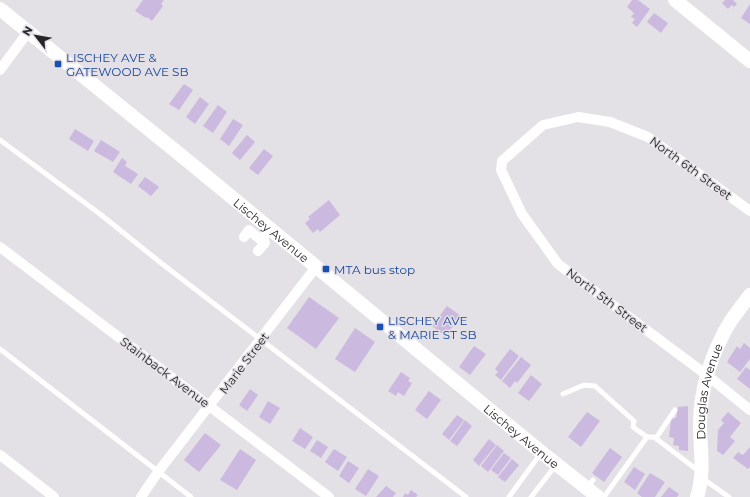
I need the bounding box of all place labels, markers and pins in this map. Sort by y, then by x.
place label: LISCHEY AVE & GATEWOOD AVE SB [66,50,189,79]
marker: LISCHEY AVE & GATEWOOD AVE SB [53,59,63,69]
place label: MTA bus stop [334,262,415,277]
marker: MTA bus stop [321,264,331,274]
place label: LISCHEY AVE & MARIE ST SB [388,313,476,342]
marker: LISCHEY AVE & MARIE ST SB [375,322,385,332]

